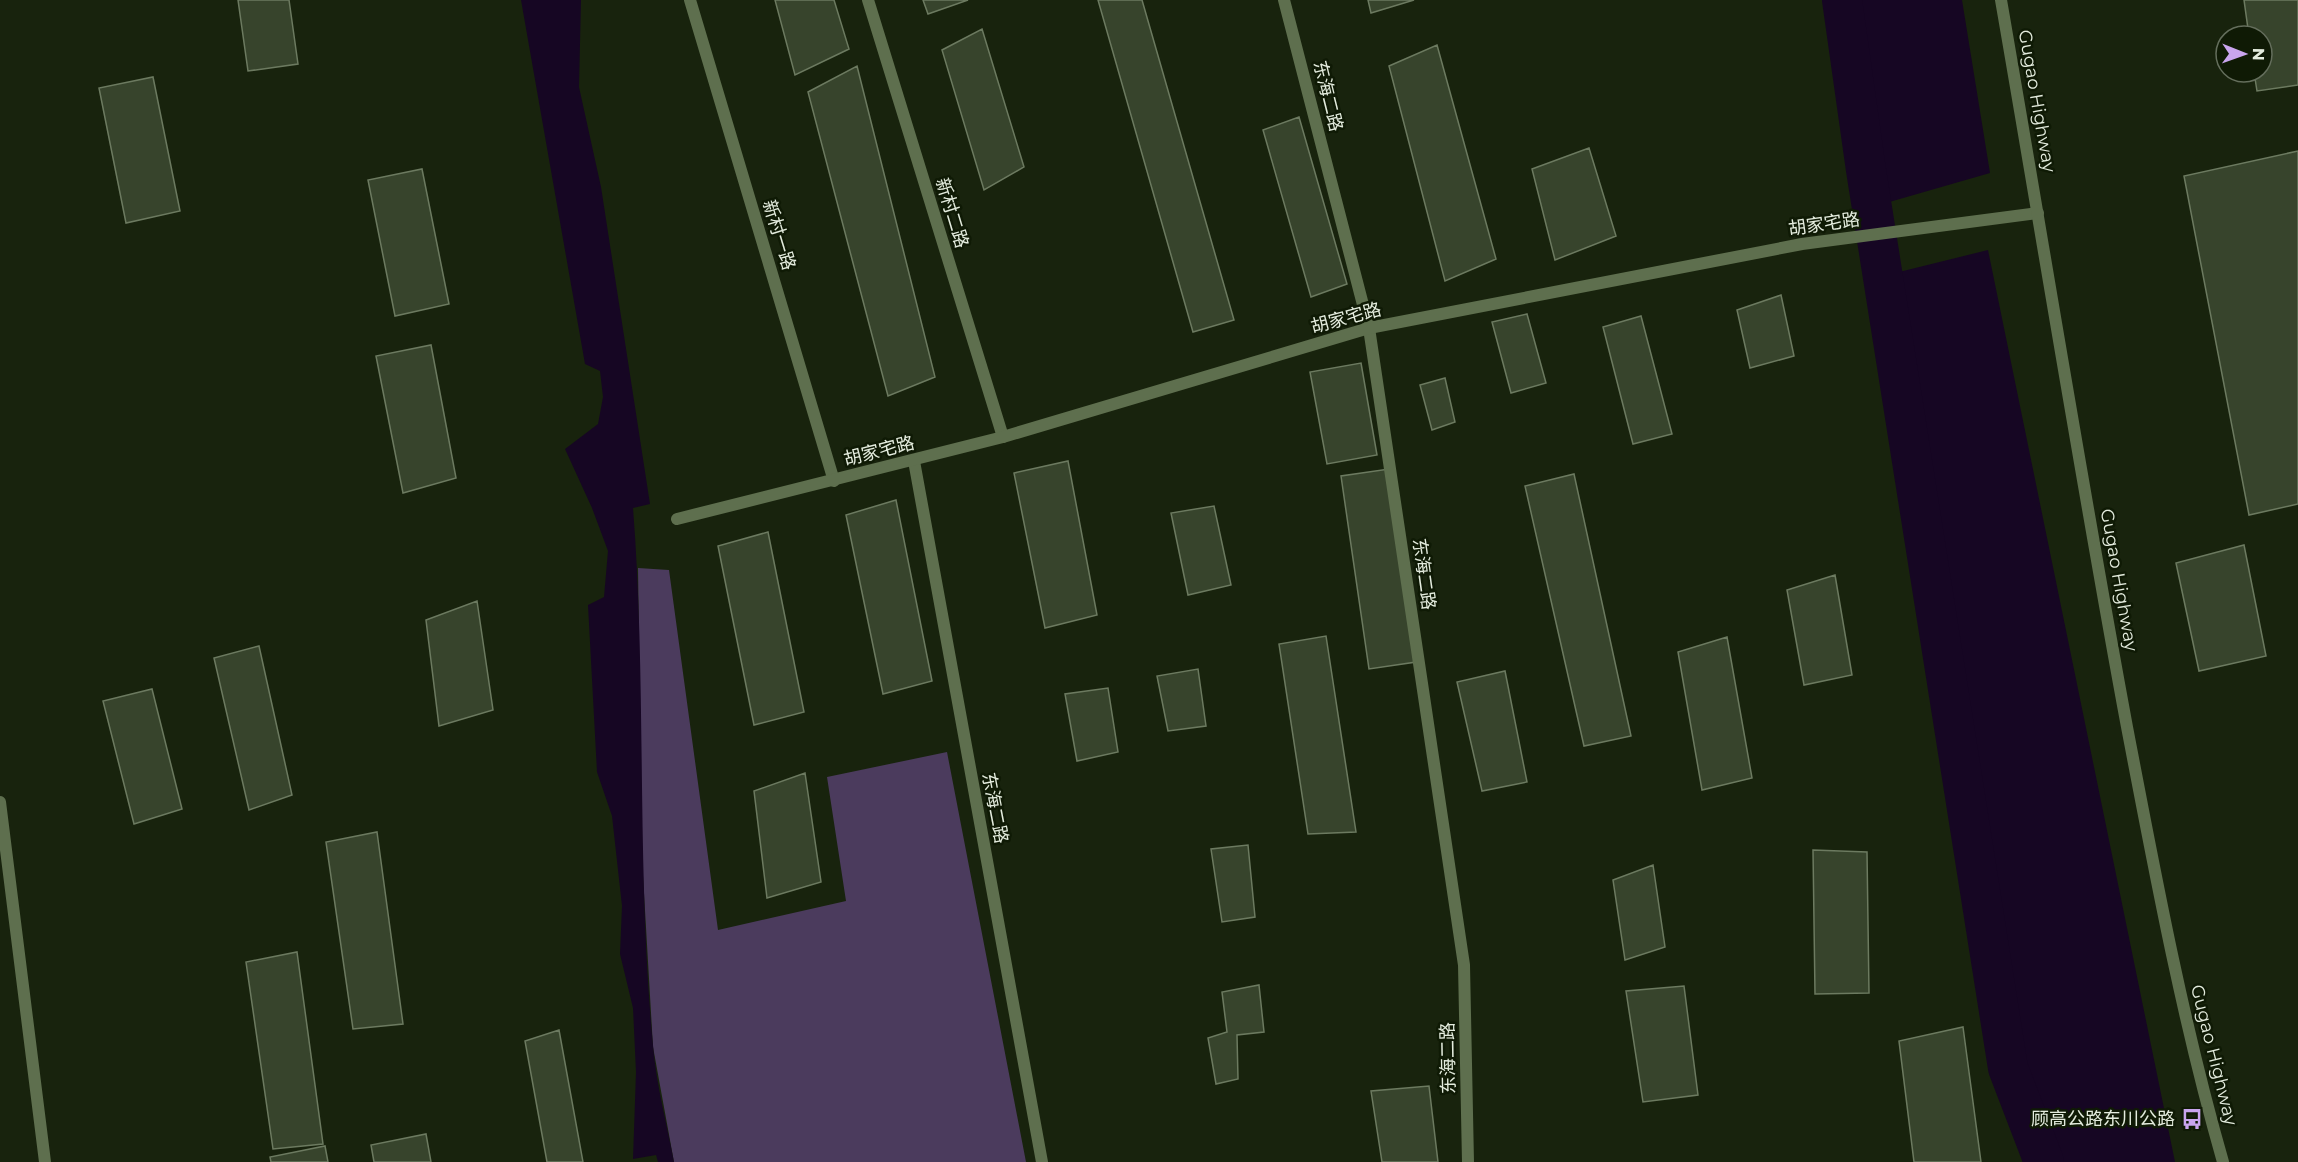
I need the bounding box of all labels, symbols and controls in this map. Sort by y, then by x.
north arrow [2214,24,2274,84]
street label: Gugao Highway [2014,28,2060,174]
text: N [2249,48,2268,61]
street label: 东海二路 [1309,58,1347,134]
street label: 新村二路 [931,175,973,251]
street label: 新村一路 [758,197,800,273]
street label: 胡家宅路 [1787,208,1861,240]
street label: 胡家宅路 [1308,298,1384,338]
street label: 胡家宅路 [841,432,917,470]
street label: Gugao Highway [2096,507,2142,653]
street label: 东海二路 [1408,537,1440,611]
street label: 东海二路 [977,771,1013,845]
street label: Gugao Highway [2186,982,2242,1128]
street label: 东海二路 [1436,1022,1460,1094]
bus stop icon: 顾高公路东川公路 [2180,1107,2204,1131]
place label: 顾高公路东川公路 [2031,1108,2175,1130]

